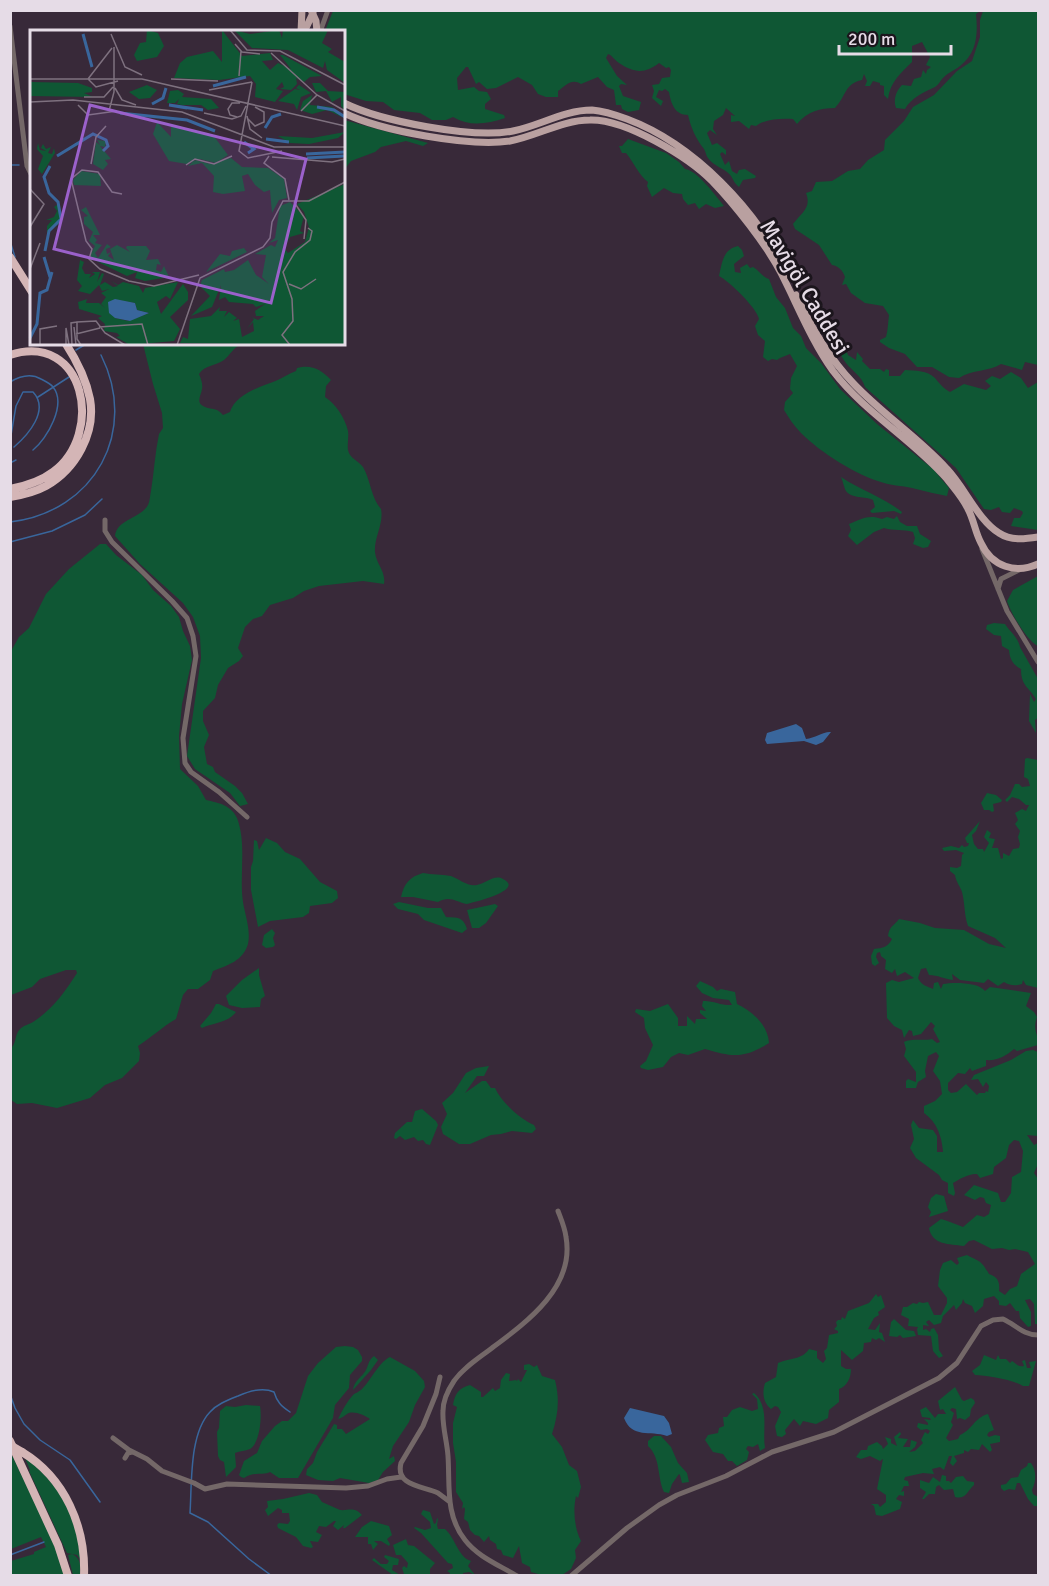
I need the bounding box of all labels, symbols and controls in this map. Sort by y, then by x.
scale bar [839,18,952,56]
text: 200 m [848,28,895,50]
inset map [30,30,345,345]
street label: Mavigöl Caddesi [754,215,856,359]

